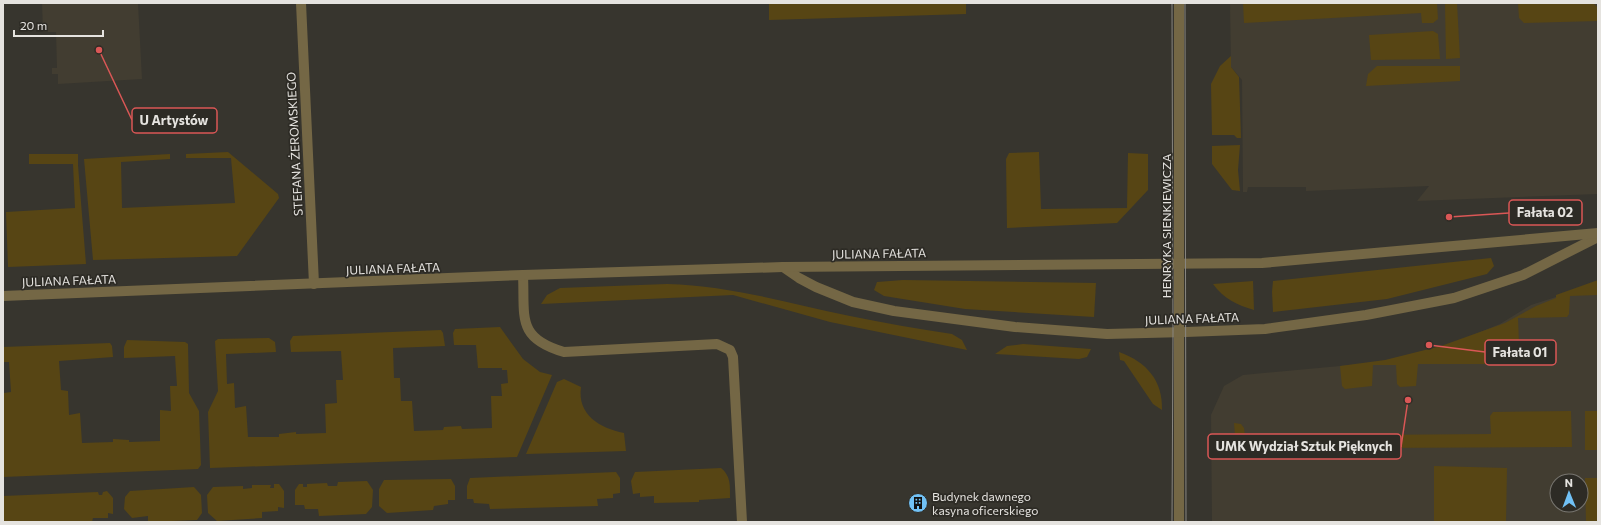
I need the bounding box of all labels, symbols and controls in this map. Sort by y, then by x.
scale bar [14,12,103,38]
text: 20 m [20,18,47,32]
street label: STEFANA ŻEROMSKIEGO [283,71,305,216]
callout: U Artystów [132,108,217,133]
text: U Artystów [140,112,209,128]
street label: HENRYKA SIENKIEWICZA [1159,154,1173,298]
callout: Fałata 02 [1509,200,1582,225]
text: Fałata 02 [1517,204,1573,220]
street label: JULIANA FAŁATA [832,245,926,262]
street label: JULIANA FAŁATA [346,259,440,278]
street label: JULIANA FAŁATA [22,271,116,290]
street label: JULIANA FAŁATA [1145,309,1239,328]
callout: Fałata 01 [1485,340,1556,365]
text: Fałata 01 [1493,344,1547,360]
callout: UMK Wydział Sztuk Pięknych [1208,434,1401,459]
text: UMK Wydział Sztuk Pięknych [1215,438,1393,454]
north arrow [1549,473,1589,513]
text: N [1565,476,1573,489]
place label: Budynek dawnego kasyna oficerskiego [932,489,1038,517]
building icon: Budynek dawnego kasyna oficerskiego [907,492,929,514]

